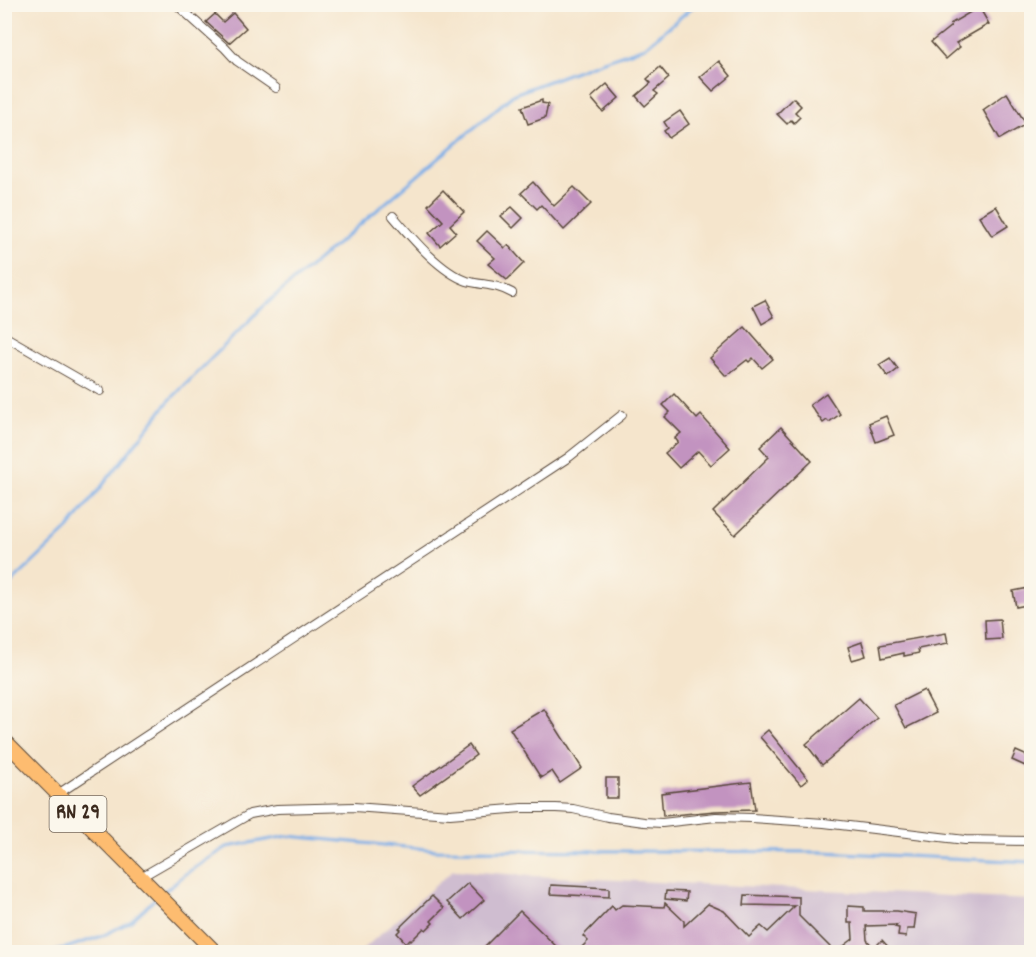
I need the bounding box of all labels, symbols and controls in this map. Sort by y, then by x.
road number: RN 29 [50,796,106,832]

